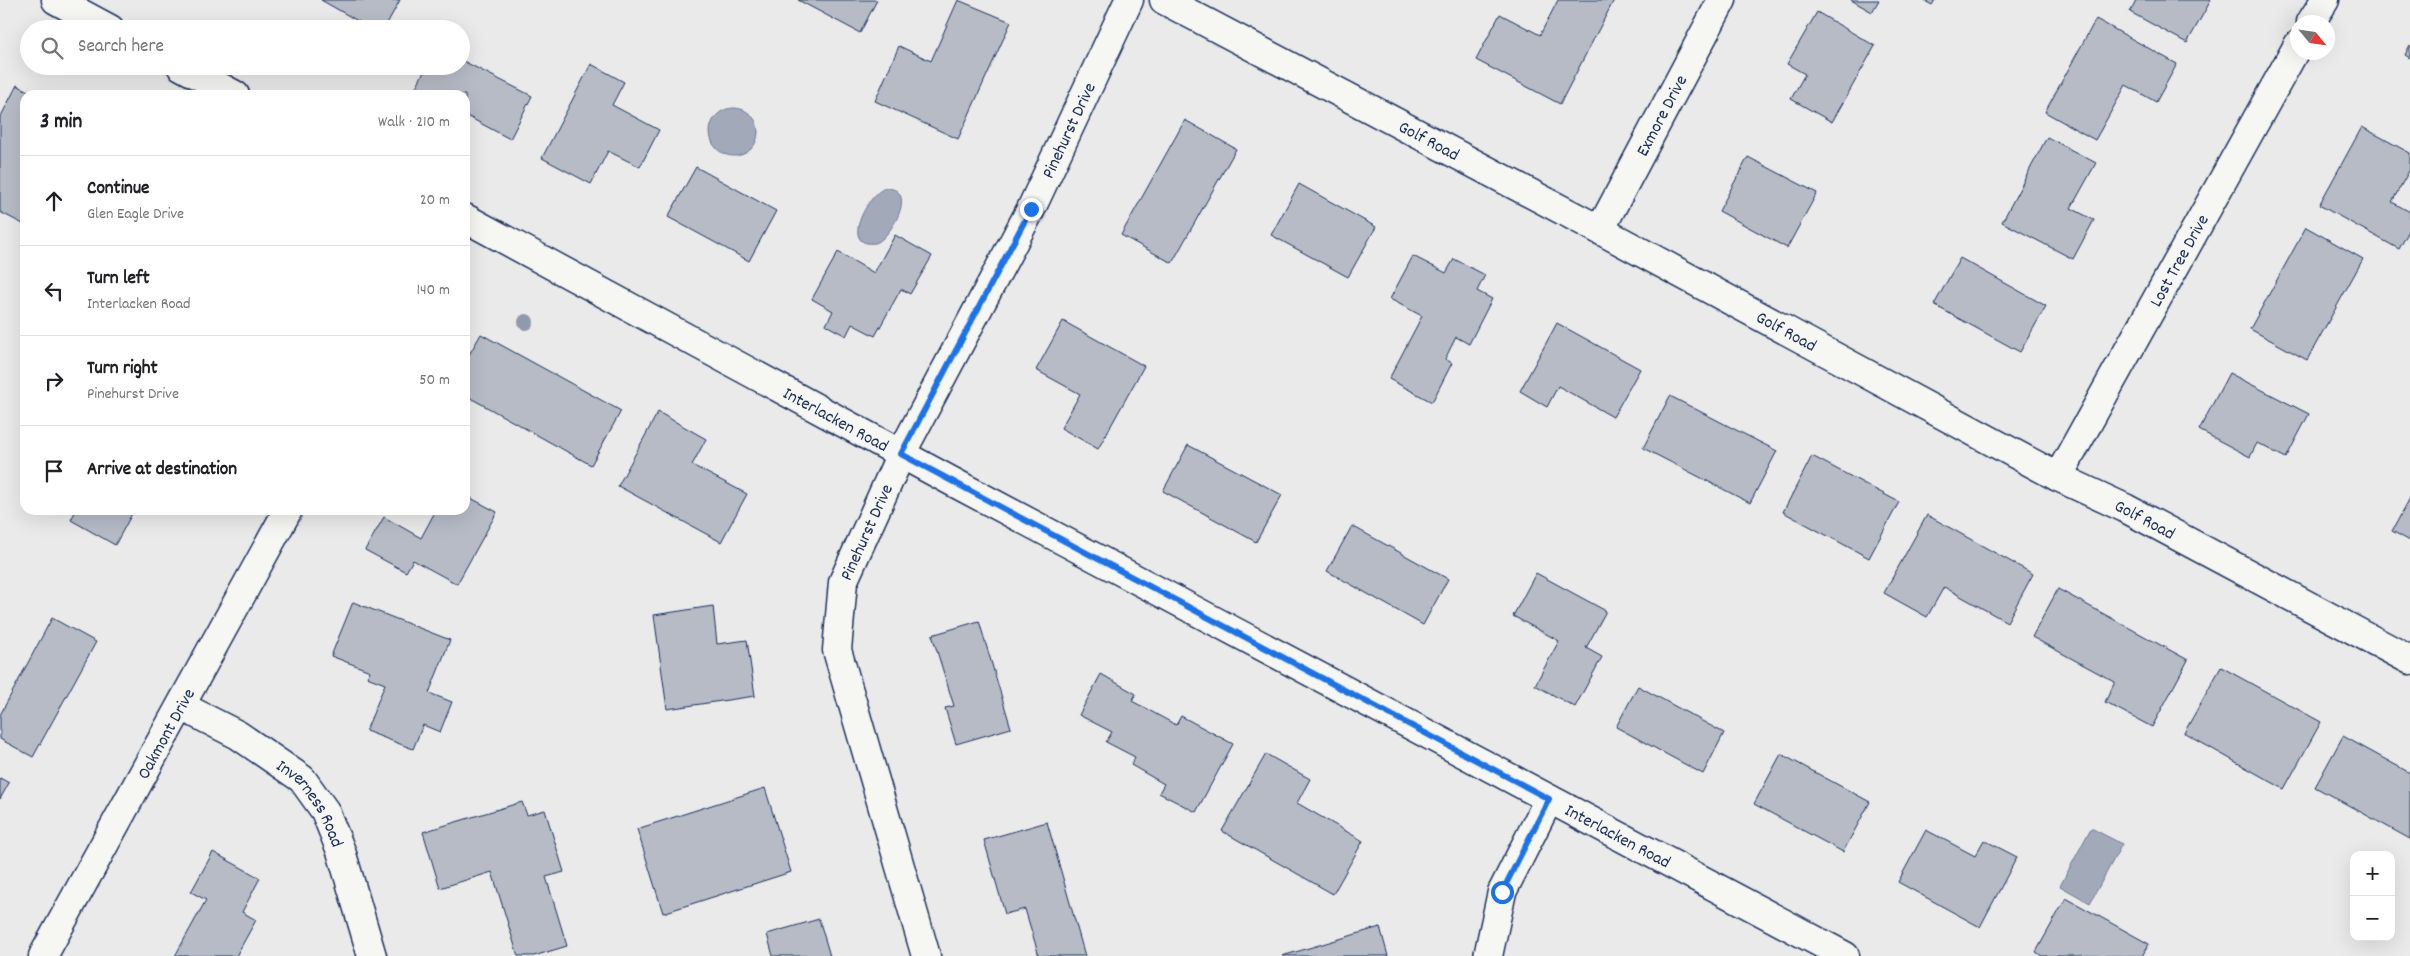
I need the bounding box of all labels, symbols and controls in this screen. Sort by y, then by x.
north arrow [2290,15,2335,60]
search box [20,20,470,75]
icon: search [38,34,66,62]
text: Search here [78,34,164,61]
street label: Exmore Drive [1631,71,1695,161]
street label: Pinehurst Drive [1037,79,1104,183]
text: 3 min [40,108,82,138]
text: Walk · 210 m [378,111,450,134]
street label: Golf Road [1393,116,1463,169]
text: Continue [87,176,149,203]
icon: ahead [40,187,68,215]
text: 20 m [420,189,450,212]
route end [1020,198,1043,221]
text: Glen Eagle Drive [87,203,184,226]
street label: Lost Tree Drive [2145,211,2216,312]
text: Turn left [87,266,150,293]
icon: left [40,277,68,305]
text: 140 m [416,279,450,302]
text: Interlacken Road [87,293,191,316]
street label: Golf Road [1751,306,1820,359]
text: Turn right [87,356,158,383]
icon: right [40,367,68,395]
text: 50 m [419,369,450,392]
street label: Interlacken Road [778,382,892,460]
text: Pinehurst Drive [87,383,179,406]
icon: arrive [40,457,68,485]
text: Arrive at destination [87,457,237,484]
street label: Pinehurst Drive [835,481,901,585]
street label: Golf Road [2110,495,2179,547]
street label: Oakmont Drive [132,684,203,785]
street label: Inverness Road [270,755,348,851]
street label: Interlacken Road [1560,799,1674,876]
map controls [2350,851,2395,941]
button: + [2350,851,2395,896]
route start [1491,881,1514,904]
button: − [2350,896,2395,941]

